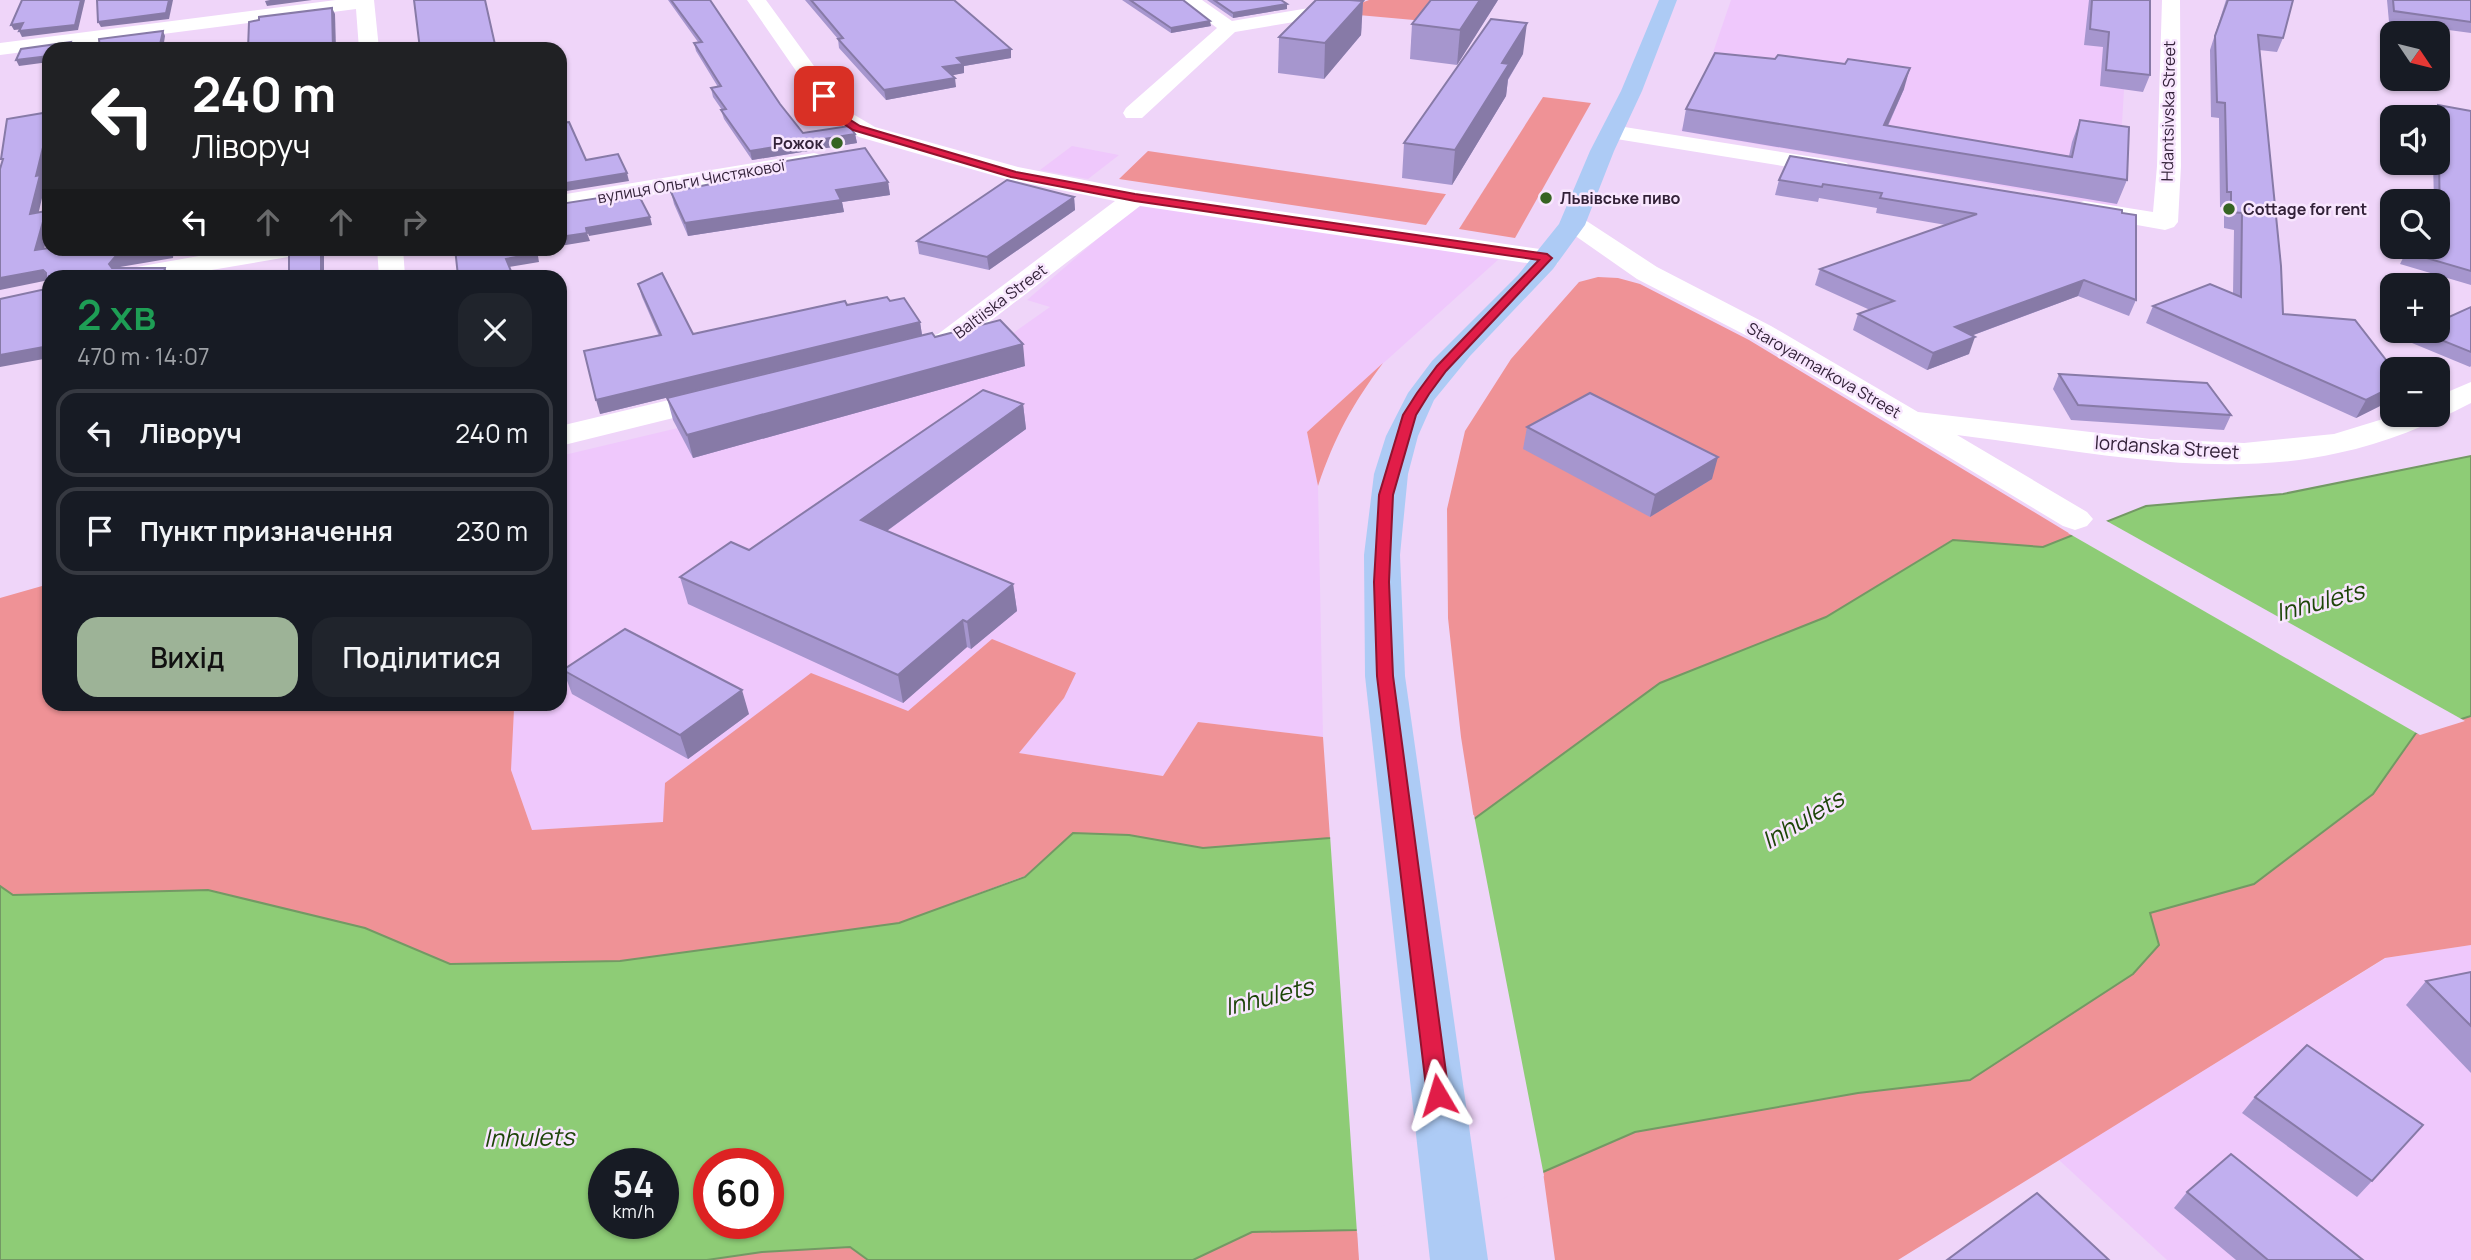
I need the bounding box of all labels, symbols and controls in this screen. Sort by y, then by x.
north arrow [2380,21,2450,91]
map controls [2380,21,2450,427]
street label: Hdantsivska Street [2156,41,2180,181]
text: 240 m [192,60,336,127]
pin [794,66,854,126]
icon: left [77,70,168,161]
icon: arrive [805,77,843,115]
button: sound [2380,105,2450,175]
text: Ліворуч [192,124,311,168]
place label: Рожок [773,132,823,154]
marker: Рожок [829,135,845,151]
street label: вулиця Ольги Чистякової [596,153,788,208]
place label: Львівське пиво [1560,187,1681,209]
button: search [2380,189,2450,259]
marker: Львівське пиво [1538,190,1554,206]
place label: Cottage for rent [2243,198,2367,220]
marker: Cottage for rent [2221,201,2237,217]
icon: left [176,203,214,241]
icon: ahead [249,203,287,241]
icon: ahead [322,203,360,241]
icon: right [395,203,433,241]
street label: Baltiiska Street [949,259,1051,343]
button: + [2380,273,2450,343]
text: 2 хв [77,285,156,343]
button: close [458,293,532,367]
street label: Staroyarmarkova Street [1743,317,1905,423]
text: 470 m · 14:07 [77,340,210,372]
button: − [2380,357,2450,427]
icon: left [81,414,119,452]
text: Ліворуч [140,415,242,451]
text: 240 m [455,415,528,451]
street label: Iordanska Street [2094,429,2240,465]
icon: arrive [81,512,119,550]
text: Пункт призначення [140,513,393,549]
text: 230 m [456,513,528,549]
water label: Inhulets [2272,572,2370,628]
button: Вихід [77,617,298,697]
button: Поділитися [312,617,532,697]
water label: Inhulets [1755,780,1851,856]
water label: Inhulets [1221,968,1319,1022]
position arrow [1401,1058,1475,1132]
water label: Inhulets [484,1119,577,1154]
speed limit sign: 60 [693,1148,784,1239]
text: 54 [613,1160,654,1208]
text: km/h [613,1199,654,1223]

